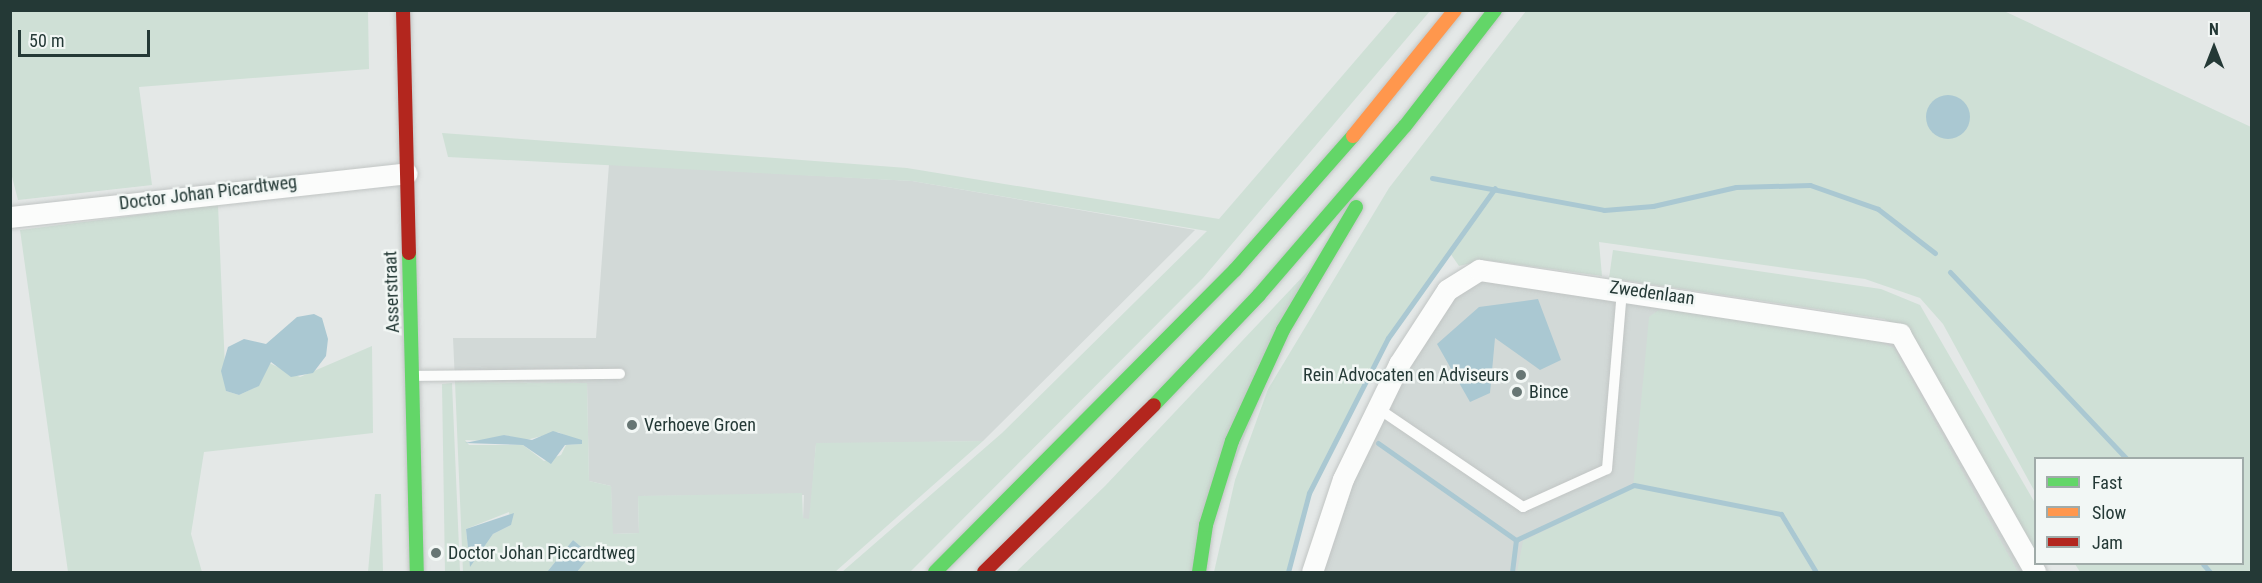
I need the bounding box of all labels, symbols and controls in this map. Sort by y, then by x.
scale bar [21,18,153,56]
north arrow [2184,18,2244,78]
text: N [2209,20,2219,39]
text: 50 m [29,30,64,51]
street label: Doctor Johan Picardtweg [118,171,298,215]
street label: Asserstraat [380,251,404,333]
street label: Zwedenlaan [1608,276,1696,310]
place label: Rein Advocaten en Adviseurs [1303,364,1509,386]
marker: Rein Advocaten en Adviseurs [1514,368,1528,382]
place label: Bince [1529,381,1568,403]
marker: Bince [1510,385,1524,399]
place label: Verhoeve Groen [644,414,756,436]
marker: Verhoeve Groen [625,418,639,432]
legend [2034,457,2244,565]
text: Fast [2092,472,2123,493]
text: Slow [2092,502,2126,523]
text: Jam [2092,532,2123,553]
place label: Doctor Johan Piccardtweg [448,542,635,564]
marker: Doctor Johan Piccardtweg [429,546,443,560]

